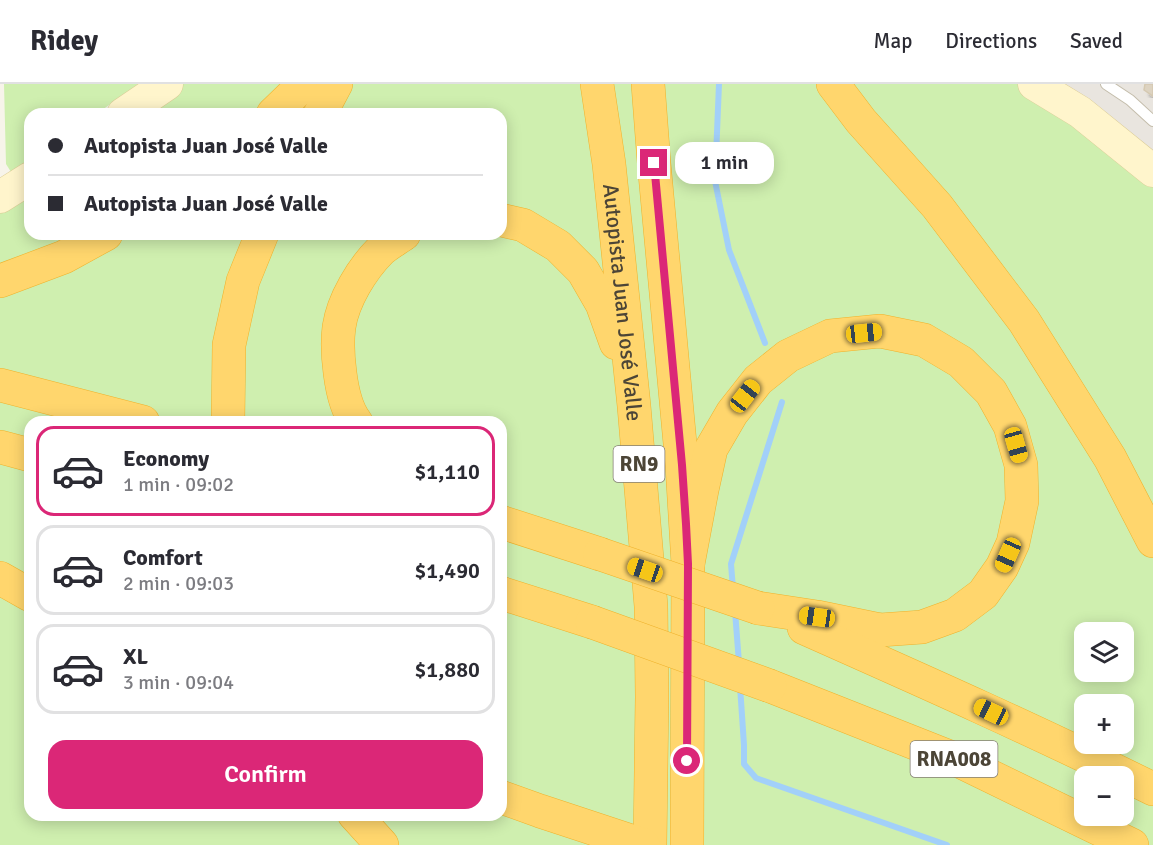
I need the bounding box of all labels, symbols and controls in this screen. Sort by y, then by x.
text: Ridey [30,24,98,58]
text: Map [874,28,912,54]
text: Directions [945,28,1037,54]
text: Saved [1070,28,1123,54]
text: Autopista Juan José Valle [84,132,328,159]
callout: 1 min [675,142,774,184]
route end [640,149,667,176]
text: 1 min [701,150,748,175]
street label: Autopista Juan José Valle [597,182,648,422]
text: Autopista Juan José Valle [84,190,328,217]
car [845,322,883,344]
car [727,376,763,416]
car [1002,425,1030,465]
icon: car [51,444,105,498]
text: Economy [123,445,209,472]
road number: RN9 [614,446,664,482]
text: $1,110 [414,458,480,485]
text: 1 min · 09:02 [123,472,234,497]
car [992,535,1024,575]
icon: car [51,543,105,597]
text: Comfort [123,544,203,571]
car [625,556,665,584]
text: $1,490 [414,557,480,584]
text: 2 min · 09:03 [123,571,234,596]
car [798,606,836,628]
map controls [1074,622,1134,826]
button: layers [1074,622,1134,682]
icon: car [51,642,105,696]
text: XL [123,643,148,670]
text: $1,880 [414,656,480,683]
text: 3 min · 09:04 [123,670,234,695]
button: + [1074,694,1134,754]
car [971,696,1011,728]
button: Confirm [48,740,483,809]
road number: RNA008 [910,741,998,777]
route start [673,747,700,774]
button: − [1074,766,1134,826]

